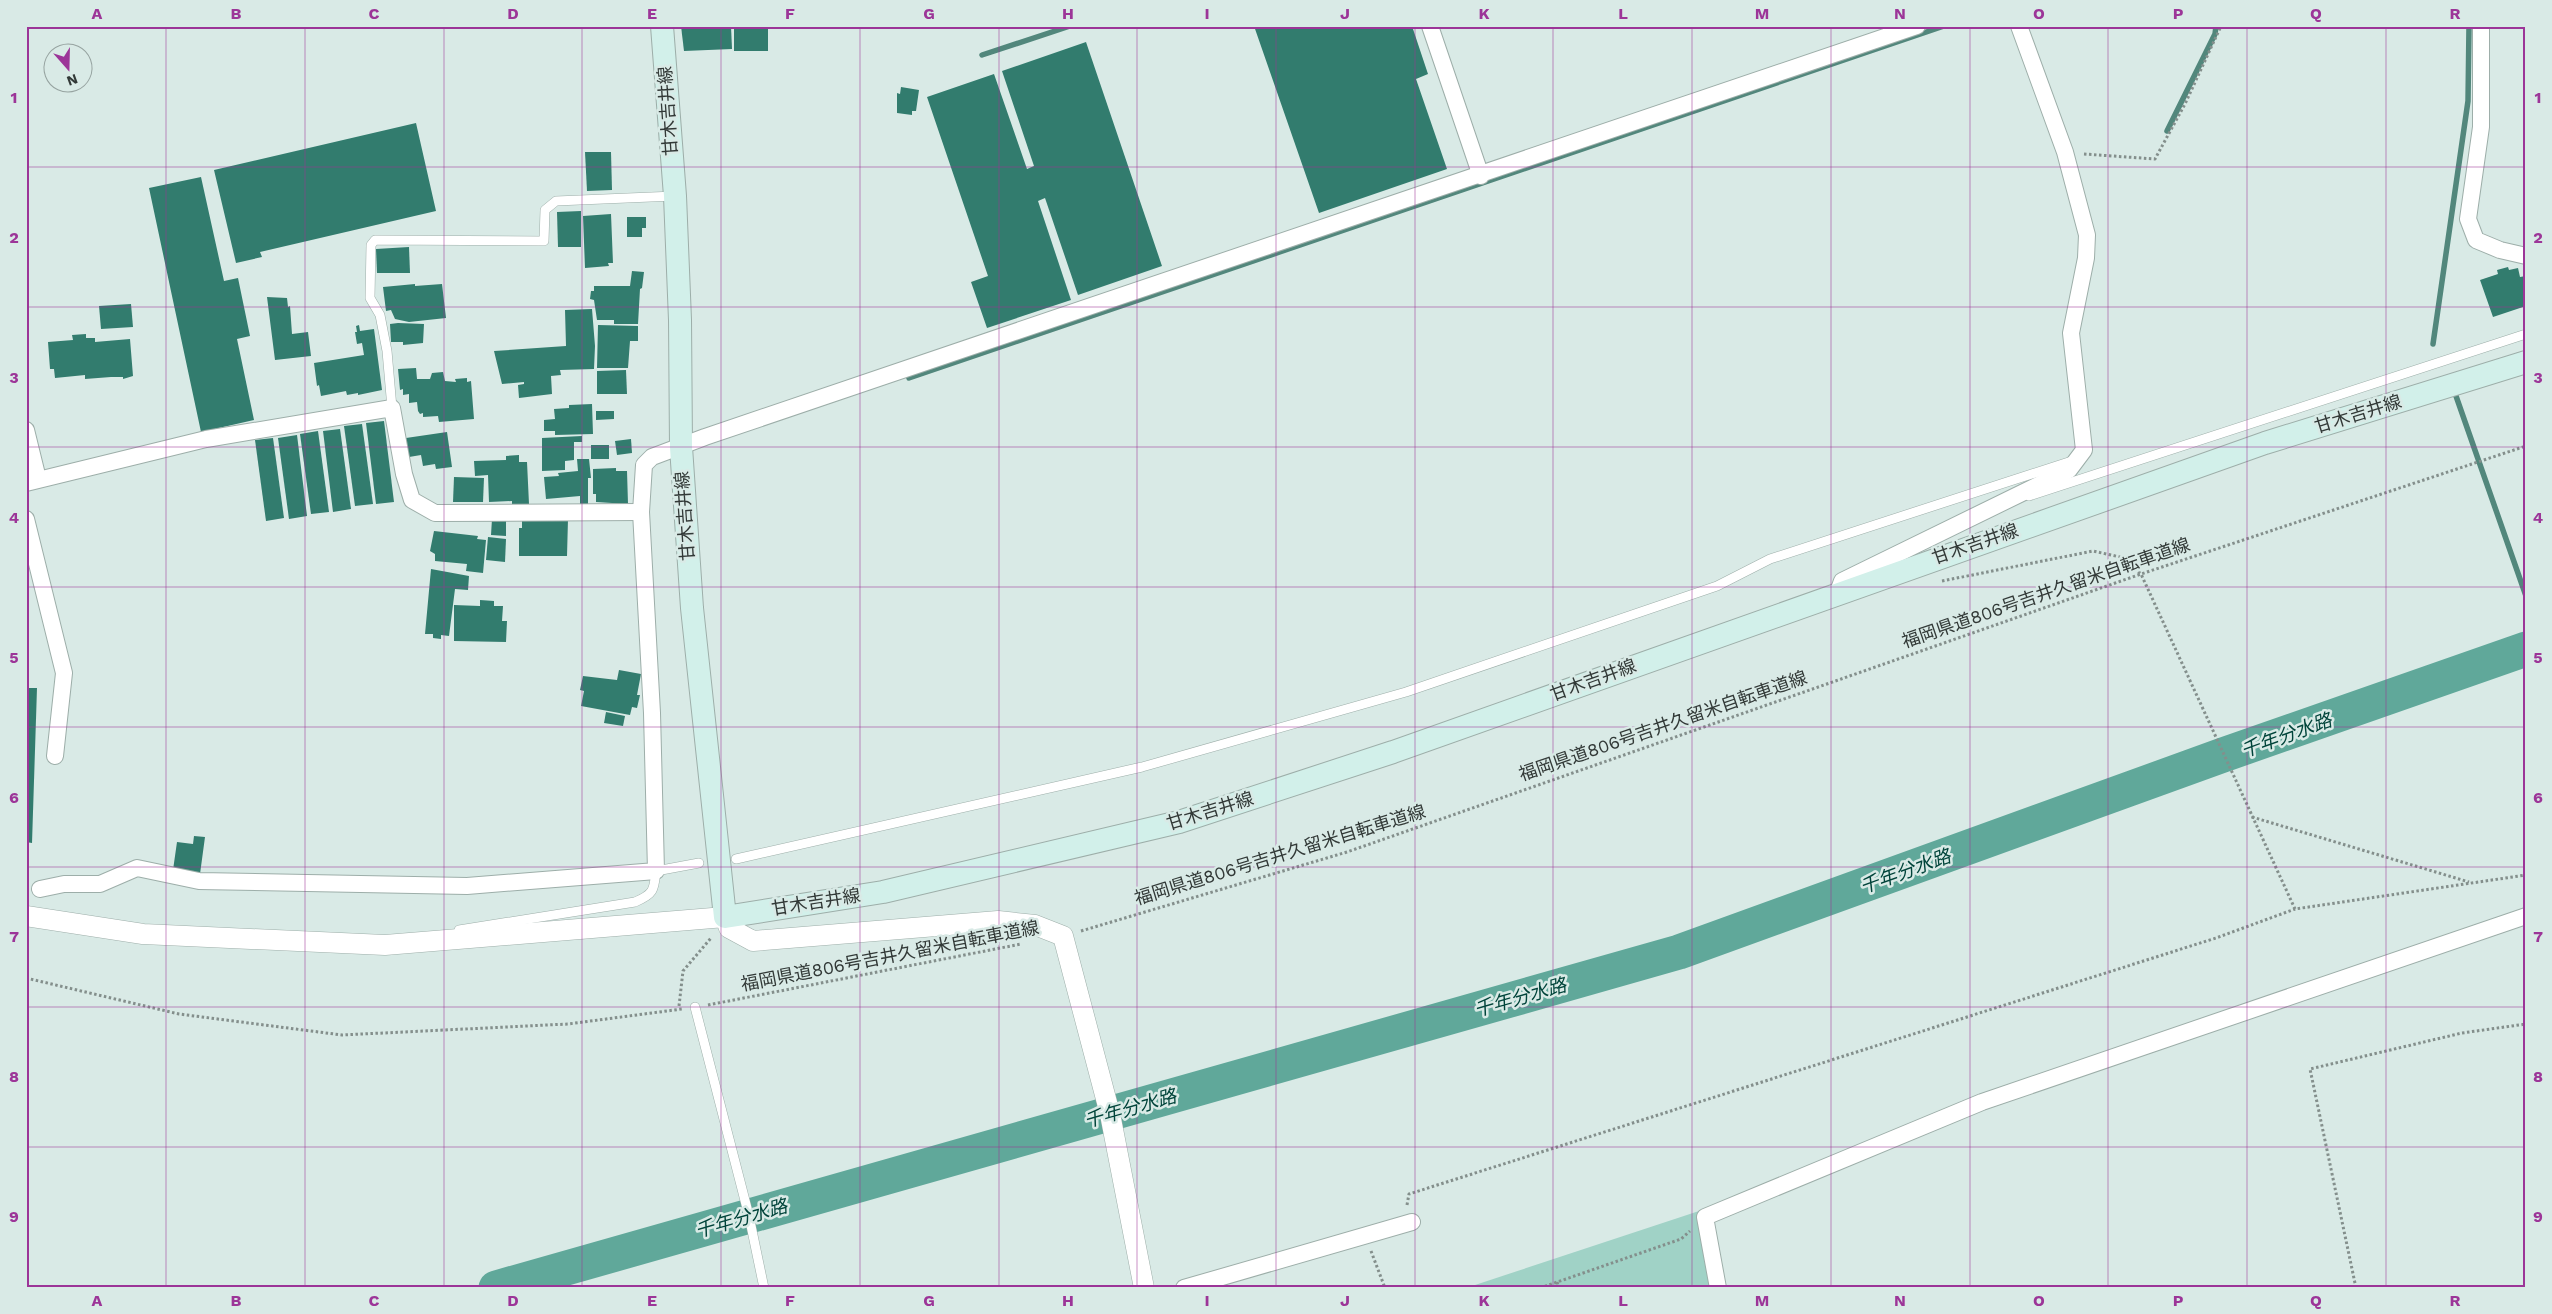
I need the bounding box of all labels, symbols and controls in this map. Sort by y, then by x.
text: A [92,4,103,23]
text: B [231,4,242,23]
text: C [369,4,380,23]
text: D [507,4,519,23]
text: E [647,4,657,23]
text: F [785,4,795,23]
text: G [923,4,935,23]
text: H [1062,4,1074,23]
text: I [1204,4,1210,23]
text: J [1340,4,1350,23]
text: K [1478,4,1490,23]
text: L [1618,4,1628,23]
text: M [1755,4,1769,23]
text: N [1894,4,1906,23]
text: O [2033,4,2045,23]
text: P [2173,4,2184,23]
text: Q [2310,4,2322,23]
text: R [2449,4,2461,23]
north arrow [42,42,92,92]
street label: 甘木吉井線 [654,65,681,157]
text: N [65,71,80,90]
text: 1 [11,88,17,107]
text: 1 [2535,88,2541,107]
text: 2 [9,228,19,247]
text: 2 [2533,228,2543,247]
text: 3 [9,368,19,387]
text: 3 [2533,368,2543,387]
street label: 甘木吉井線 [2312,390,2404,437]
street label: 甘木吉井線 [671,470,698,562]
text: 4 [9,508,19,527]
text: 4 [2533,508,2543,527]
street label: 甘木吉井線 [1929,519,2021,568]
street label: 福岡県道806号吉井久留米自転車道線 [1899,533,2193,652]
text: 5 [9,648,19,667]
text: 5 [2533,648,2543,667]
street label: 甘木吉井線 [1547,654,1639,705]
street label: 福岡県道806号吉井久留米自転車道線 [1516,666,1810,785]
water label: 千年分水路 [2238,708,2337,763]
street label: 甘木吉井線 [1164,787,1256,834]
text: 6 [9,788,19,807]
text: 6 [2533,788,2543,807]
street label: 福岡県道806号吉井久留米自転車道線 [1132,800,1428,909]
water label: 千年分水路 [1857,844,1956,899]
street label: 甘木吉井線 [770,884,862,919]
street label: 福岡県道806号吉井久留米自転車道線 [739,916,1041,995]
text: 7 [9,927,19,946]
text: 7 [2533,927,2543,946]
water label: 千年分水路 [1471,973,1571,1022]
text: 8 [9,1067,19,1086]
text: 8 [2533,1067,2543,1086]
water label: 千年分水路 [1081,1084,1181,1133]
water label: 千年分水路 [692,1194,792,1243]
text: 9 [9,1207,19,1226]
text: 9 [2533,1207,2543,1226]
text: A [92,1291,103,1310]
text: B [231,1291,242,1310]
text: C [369,1291,380,1310]
text: D [507,1291,519,1310]
text: E [647,1291,657,1310]
text: F [785,1291,795,1310]
text: G [923,1291,935,1310]
text: H [1062,1291,1074,1310]
text: I [1204,1291,1210,1310]
text: J [1340,1291,1350,1310]
text: K [1478,1291,1490,1310]
text: L [1618,1291,1628,1310]
text: M [1755,1291,1769,1310]
text: N [1894,1291,1906,1310]
text: O [2033,1291,2045,1310]
text: P [2173,1291,2184,1310]
text: Q [2310,1291,2322,1310]
text: R [2449,1291,2461,1310]

